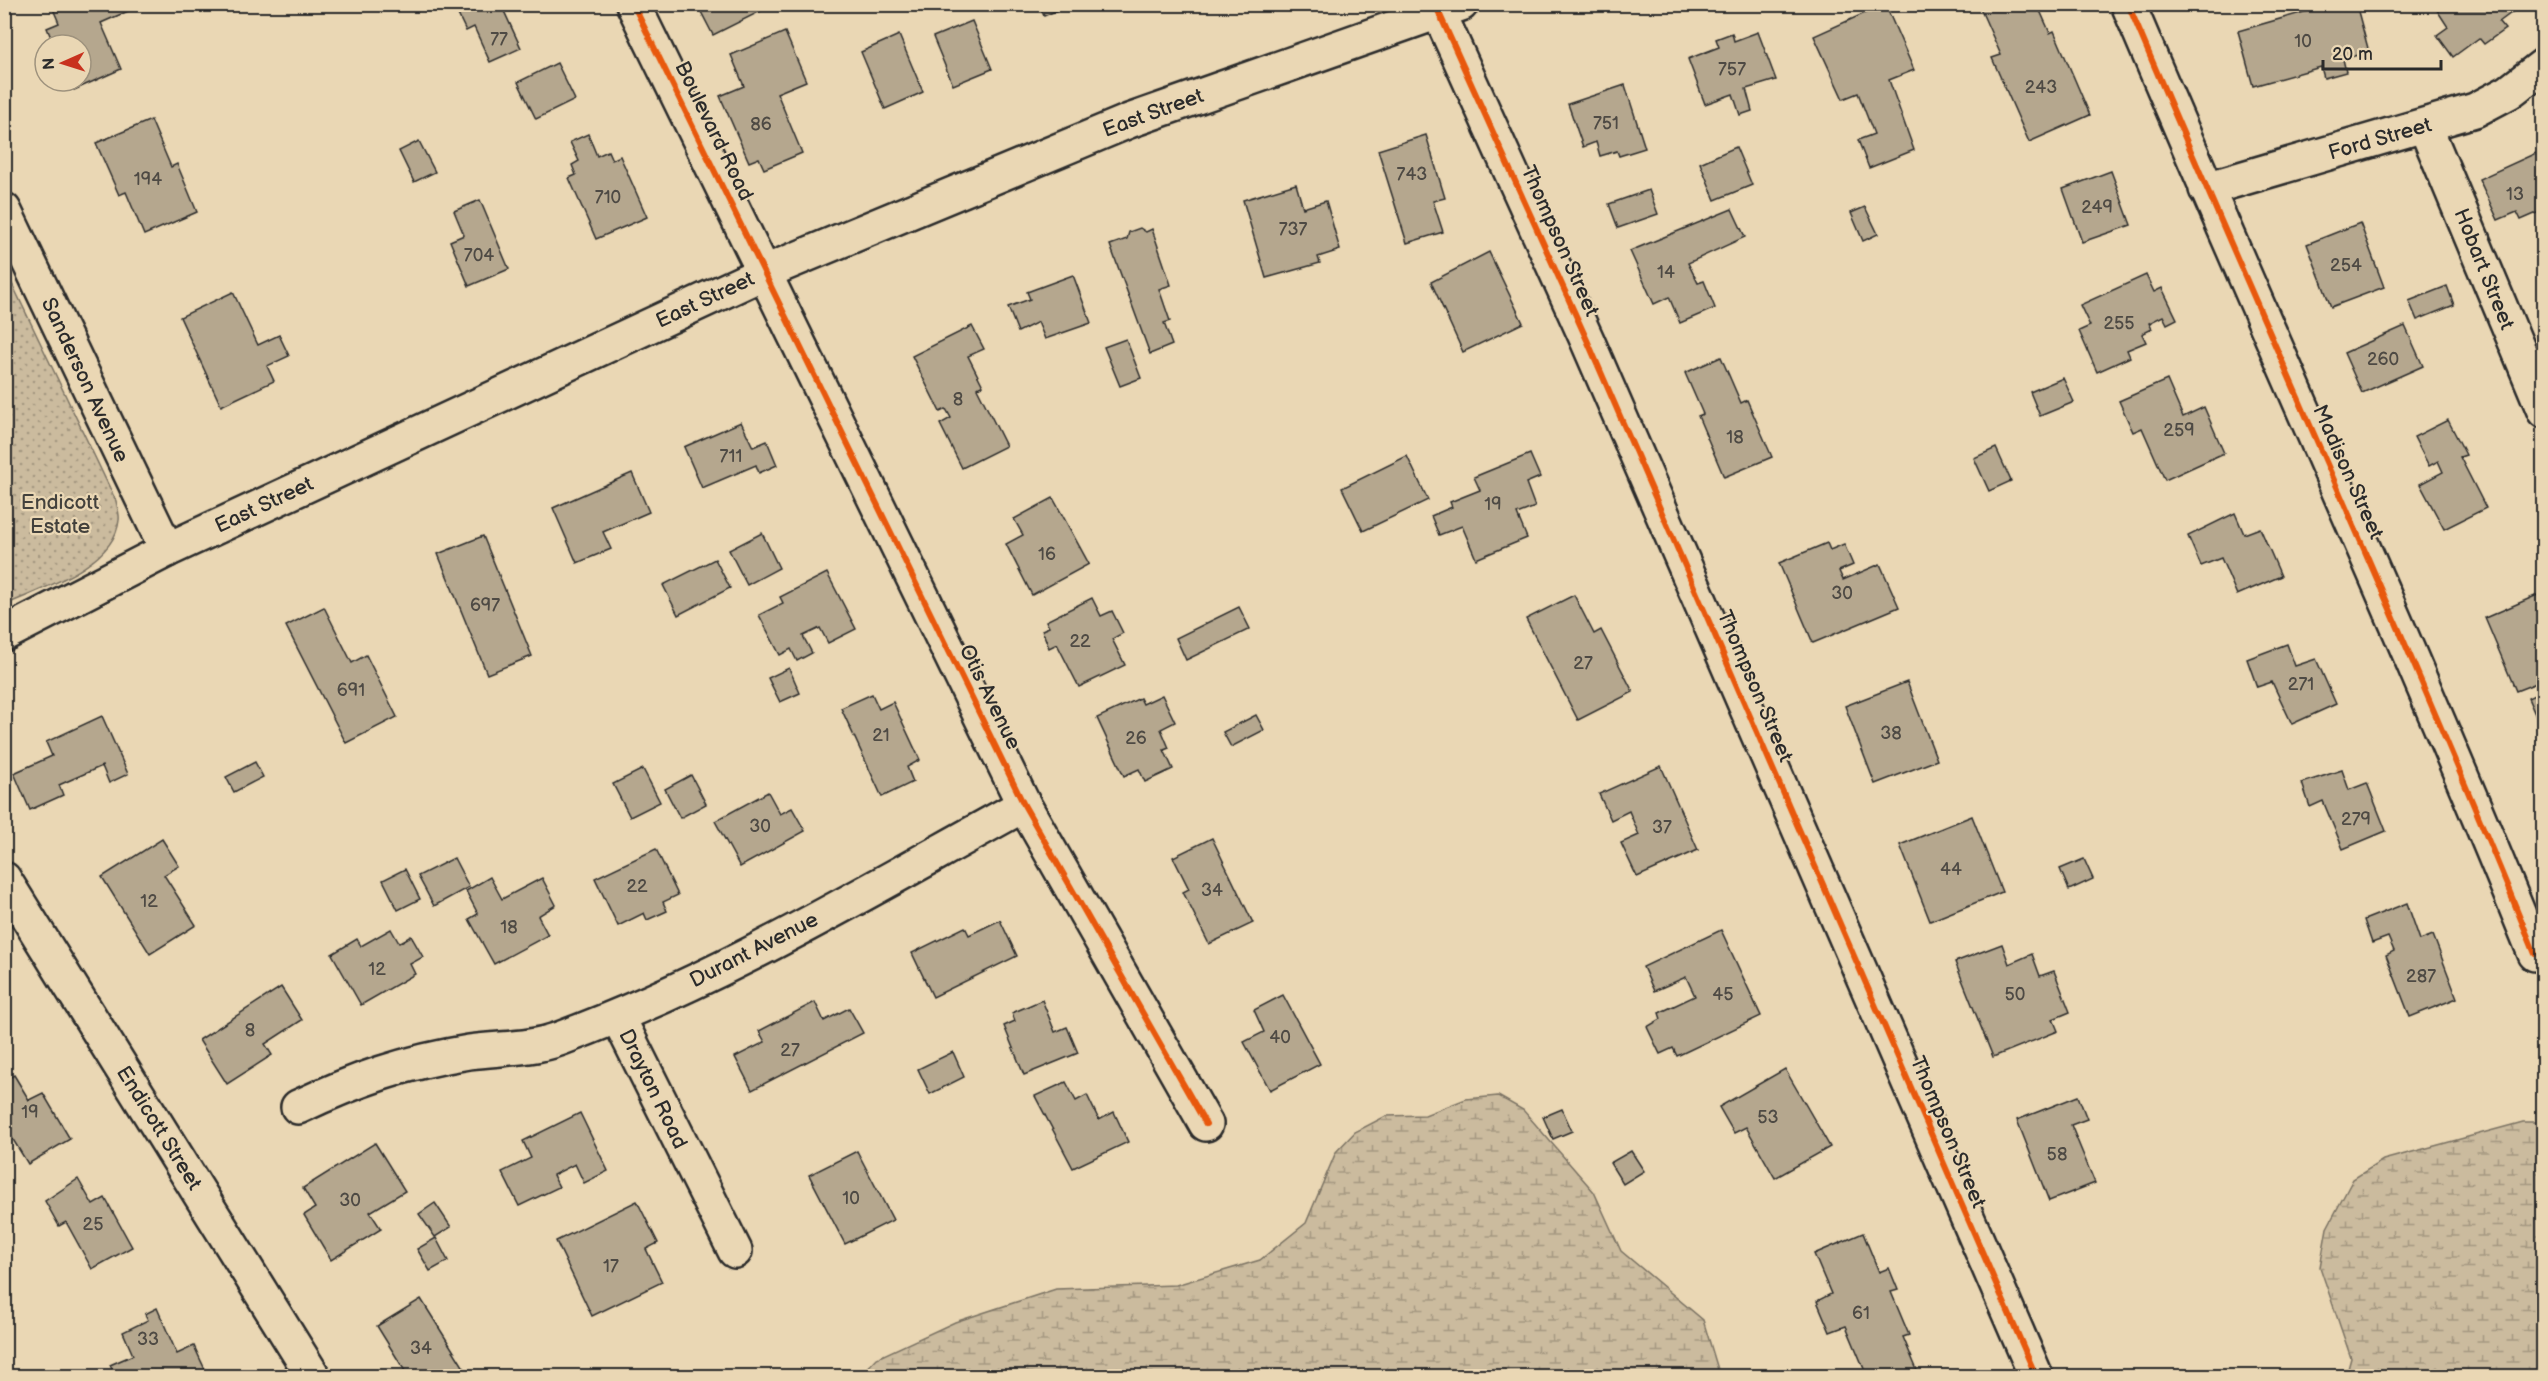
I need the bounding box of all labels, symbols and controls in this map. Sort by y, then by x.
house number: 77 [490,29,508,50]
house number: 10 [2294,31,2312,52]
north arrow [33,33,93,93]
scale bar [2323,33,2442,71]
text: 20 m [2332,44,2373,65]
text: N [40,57,59,70]
street label: Boulevard Road [669,57,759,205]
house number: 757 [1718,59,1746,80]
house number: 243 [2025,77,2057,98]
street label: East Street [1099,83,1207,143]
street label: Ford Street [2326,112,2435,166]
house number: 751 [1593,113,1619,134]
house number: 86 [750,114,772,135]
street label: Thompson Street [1516,162,1605,321]
house number: 743 [1397,164,1427,185]
house number: 194 [134,169,162,190]
house number: 13 [2506,184,2524,205]
house number: 710 [595,187,621,208]
house number: 249 [2081,197,2113,218]
street label: Hobart Street [2448,205,2520,334]
house number: 737 [1279,219,1308,240]
house number: 704 [464,245,494,266]
house number: 254 [2330,255,2362,276]
house number: 14 [1657,262,1675,283]
street label: East Street [652,266,759,334]
street label: Sanderson Avenue [36,294,134,466]
house number: 255 [2103,313,2135,334]
house number: 260 [2367,349,2399,370]
house number: 8 [953,389,963,410]
street label: Madison Street [2307,401,2389,543]
house number: 259 [2163,420,2195,441]
house number: 18 [1726,427,1744,448]
house number: 711 [720,446,742,467]
street label: East Street [211,471,318,539]
park label: Endicott Estate [21,490,100,539]
house number: 19 [1484,494,1502,515]
house number: 16 [1038,544,1056,565]
house number: 30 [1831,583,1853,604]
house number: 697 [470,595,500,616]
street label: Thompson Street [1712,606,1798,766]
house number: 22 [1069,631,1091,652]
street label: Otis Avenue [954,640,1026,754]
house number: 27 [1573,653,1593,674]
house number: 271 [2288,674,2314,695]
house number: 691 [337,680,365,701]
house number: 38 [1880,723,1902,744]
house number: 21 [872,725,890,746]
house number: 26 [1125,728,1147,749]
house number: 279 [2341,809,2371,830]
house number: 30 [749,816,771,837]
house number: 37 [1652,817,1672,838]
house number: 44 [1940,859,1962,880]
house number: 22 [626,876,648,897]
house number: 34 [1201,880,1223,901]
house number: 12 [140,891,158,912]
street label: Durant Avenue [686,907,822,993]
house number: 18 [500,917,518,938]
house number: 12 [368,959,386,980]
house number: 287 [2406,966,2436,987]
house number: 45 [1712,984,1734,1005]
house number: 50 [2005,984,2025,1005]
house number: 8 [245,1020,255,1041]
street label: Drayton Road [613,1025,693,1153]
house number: 40 [1269,1027,1291,1048]
house number: 27 [780,1040,800,1061]
street label: Thompson Street [1905,1052,1991,1212]
street label: Endicott Street [111,1061,207,1195]
house number: 19 [21,1102,39,1123]
house number: 53 [1757,1107,1779,1128]
house number: 58 [2047,1144,2067,1165]
house number: 10 [842,1188,860,1209]
house number: 30 [339,1190,361,1211]
house number: 25 [83,1214,103,1235]
house number: 17 [603,1256,619,1277]
house number: 61 [1852,1303,1870,1324]
house number: 33 [137,1329,159,1350]
house number: 34 [410,1338,432,1359]

